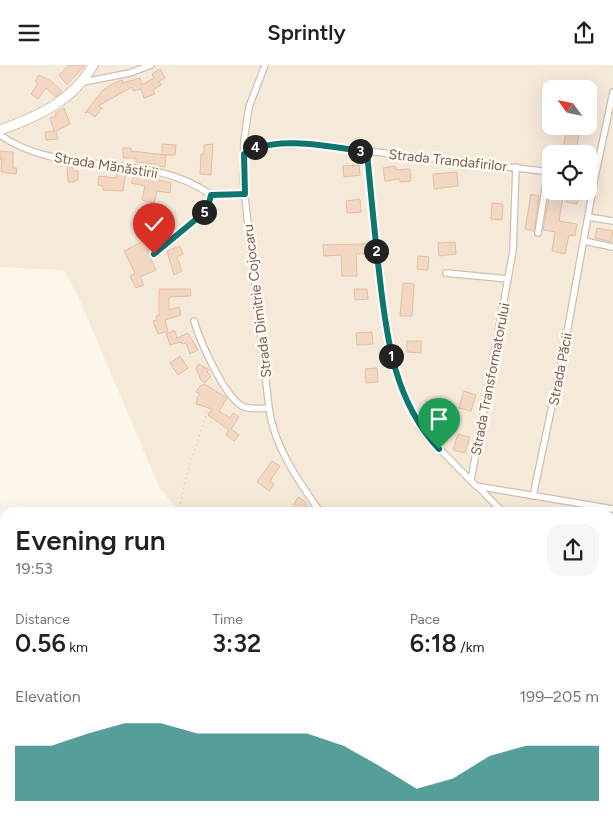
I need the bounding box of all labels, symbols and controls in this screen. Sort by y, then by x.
icon: menu [15,19,43,47]
text: Sprintly [267,19,346,46]
icon: share [570,19,598,47]
north arrow [542,80,598,135]
map controls [542,80,597,200]
pin: 4 [242,135,268,159]
text: 4 [251,139,260,156]
pin: 3 [348,139,372,163]
text: 3 [357,143,364,160]
button: locate [542,145,597,200]
street label: Strada Trandafirilor [388,146,508,175]
street label: Strada Mănăstirii [53,149,159,182]
pin: 5 [192,199,216,225]
pin [133,203,175,254]
text: 5 [200,204,209,221]
icon: check [140,210,168,238]
street label: Strada Dimitrie Cojocaru [240,223,275,379]
pin: 2 [364,239,388,263]
text: 2 [372,243,381,260]
street label: Strada Transformatorului [467,301,514,457]
street label: Strada Păcii [545,331,576,407]
pin: 1 [378,343,404,369]
text: 1 [389,348,394,365]
pin [418,398,460,449]
icon: arrive [425,405,453,433]
text: Evening run [15,523,166,557]
button: share [547,524,599,576]
text: 19:53 [15,559,53,578]
text: Distance [15,611,70,628]
text: Time [212,611,243,628]
text: Pace [410,611,440,628]
text: 0.56 [15,628,66,658]
text: 3:32 [212,628,261,658]
text: 6:18 [410,628,457,658]
text: km [66,639,88,656]
text: /km [457,639,484,656]
text: Elevation [15,687,81,706]
text: 199–205 m [520,687,599,706]

